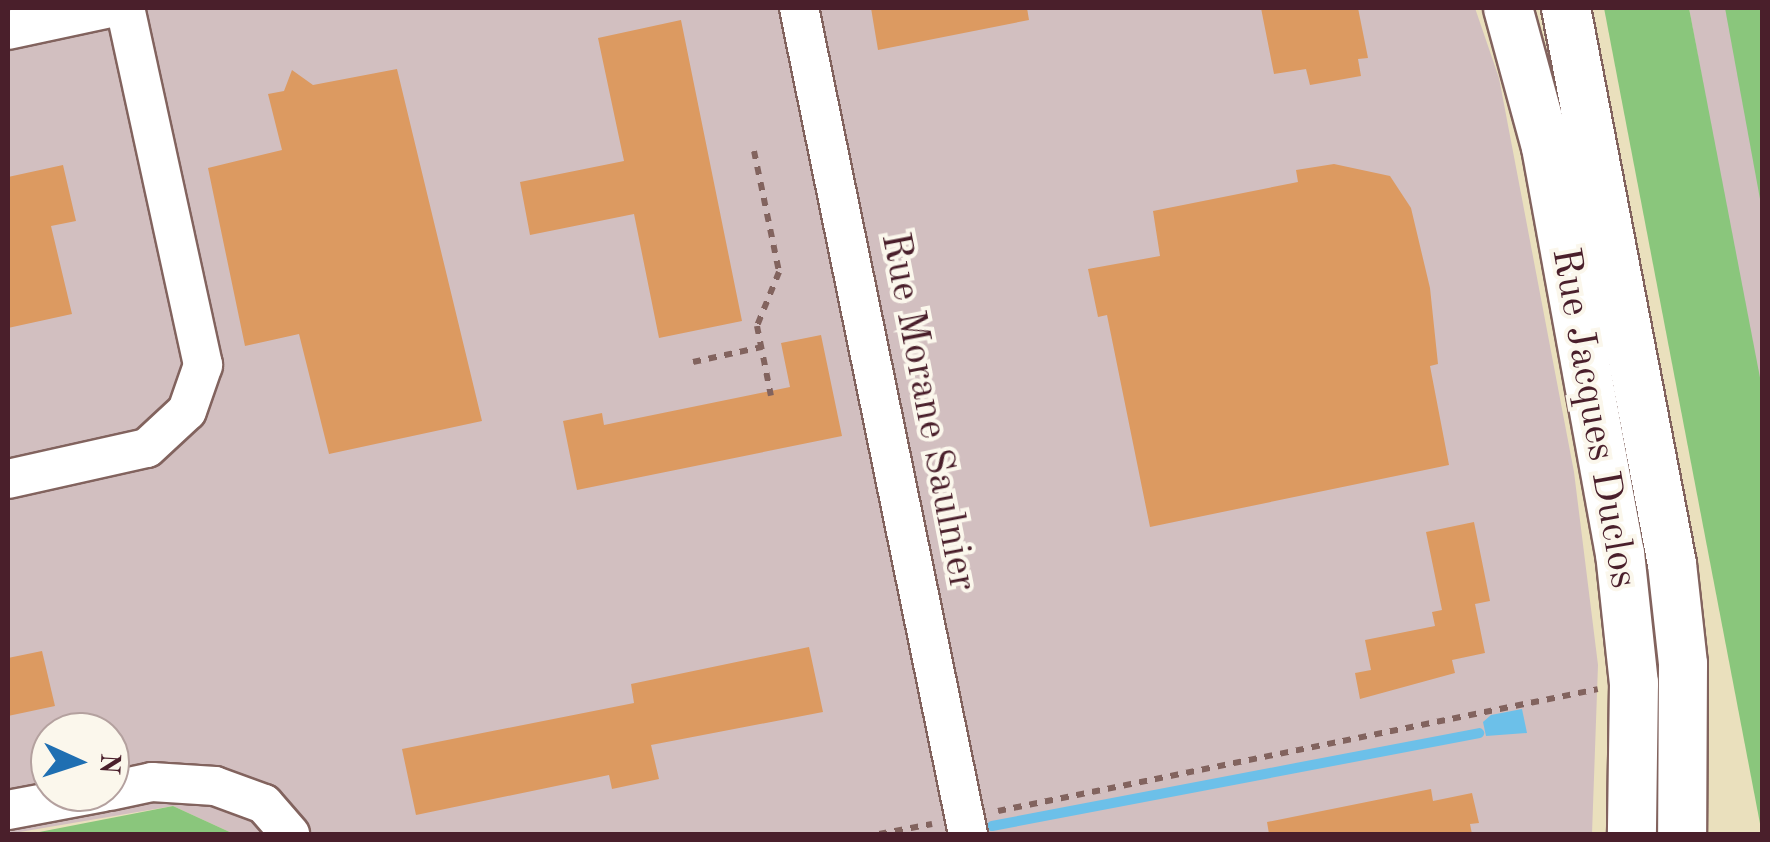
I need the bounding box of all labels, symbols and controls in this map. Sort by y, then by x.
street label: Rue Morane Saulnier [869,229,985,595]
street label: Rue Jacques Duclos [1539,244,1647,592]
north arrow [30,712,130,812]
text: N [93,752,123,775]

